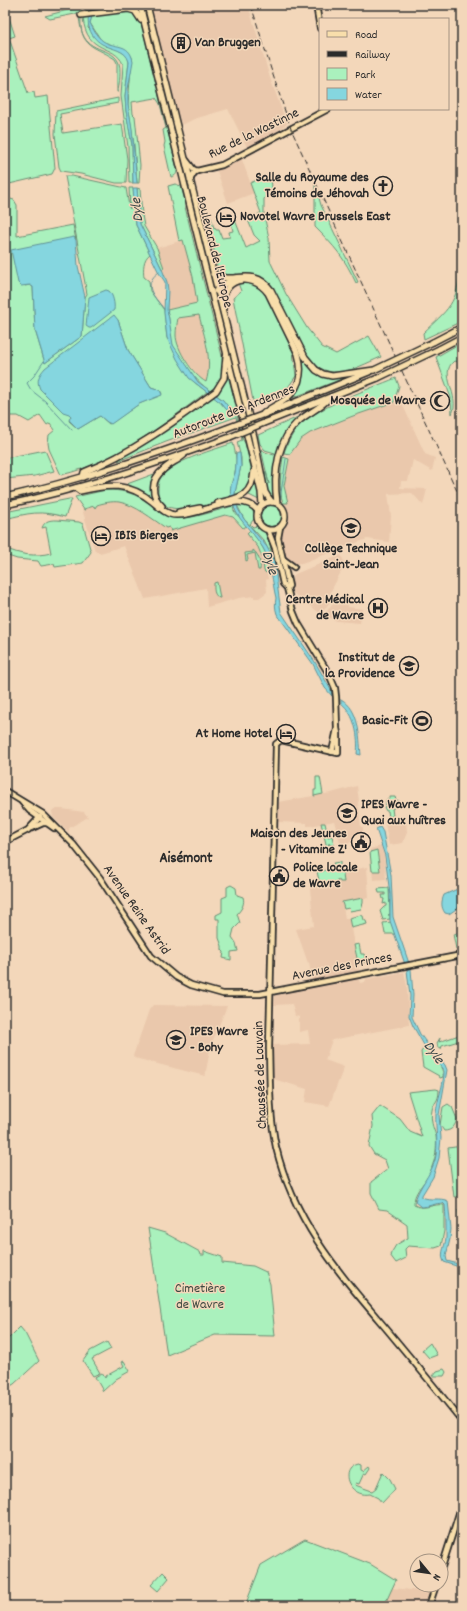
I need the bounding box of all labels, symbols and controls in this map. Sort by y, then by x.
legend [319,18,449,110]
text: Road [355,27,377,44]
building icon: Van Bruggen [170,32,192,54]
place label: Van Bruggen [195,33,261,53]
text: Railway [355,47,391,64]
text: Park [355,67,376,84]
text: Water [355,87,382,104]
street label: Rue de la Wastinne [205,103,303,165]
place label: Salle du Royaume des Témoins de Jéhovah [256,168,370,204]
church icon: Salle du Royaume des Témoins de Jéhovah [372,175,394,197]
street label: Boulevard de l'Europe [190,194,238,310]
water label: Dyle [126,196,150,223]
hotel icon: Novotel Wavre Brussels East [215,206,237,228]
place label: Novotel Wavre Brussels East [240,207,391,227]
street label: Autoroute des Ardennes [170,379,298,445]
mosque icon: Mosquée de Wavre [429,390,451,412]
place label: Mosquée de Wavre [330,391,426,411]
school or university icon: Collège Technique Saint-Jean [340,517,362,539]
hotel icon: IBIS Bierges [90,525,112,547]
place label: IBIS Bierges [115,526,179,546]
place label: Collège Technique Saint-Jean [305,539,397,575]
water label: Dyle [255,548,284,579]
place label: Centre Médical de Wavre [286,590,365,626]
hospital icon: Centre Médical de Wavre [367,597,389,619]
place label: Institut de la Providence [325,648,395,684]
school or university icon: Institut de la Providence [398,655,420,677]
sports icon: Basic-Fit [411,710,433,732]
place label: Basic-Fit [362,711,409,731]
hotel icon: At Home Hotel [275,723,297,745]
place label: At Home Hotel [196,724,273,744]
place label: IPES Wavre - Quai aux huîtres [361,795,446,831]
school or university icon: IPES Wavre - Quai aux huîtres [336,802,358,824]
place label: Maison des Jeunes - Vitamine Z' [250,824,347,860]
public building icon: Maison des Jeunes - Vitamine Z' [350,831,372,853]
district label: Aisémont [159,848,213,870]
place label: Police locale de Wavre [293,858,358,894]
street label: Avenue Reine Astrid [97,861,175,959]
public building icon: Police locale de Wavre [268,865,290,887]
street label: Avenue des Princes [290,947,394,987]
street label: Chaussée de Louvain [249,1020,273,1130]
place label: IPES Wavre - Bohy [190,1022,248,1058]
school or university icon: IPES Wavre - Bohy [165,1029,187,1051]
water label: Dyle [417,1037,450,1070]
park label: Cimetière de Wavre [175,1279,225,1315]
north arrow [409,1553,449,1593]
text: N [427,1571,444,1584]

